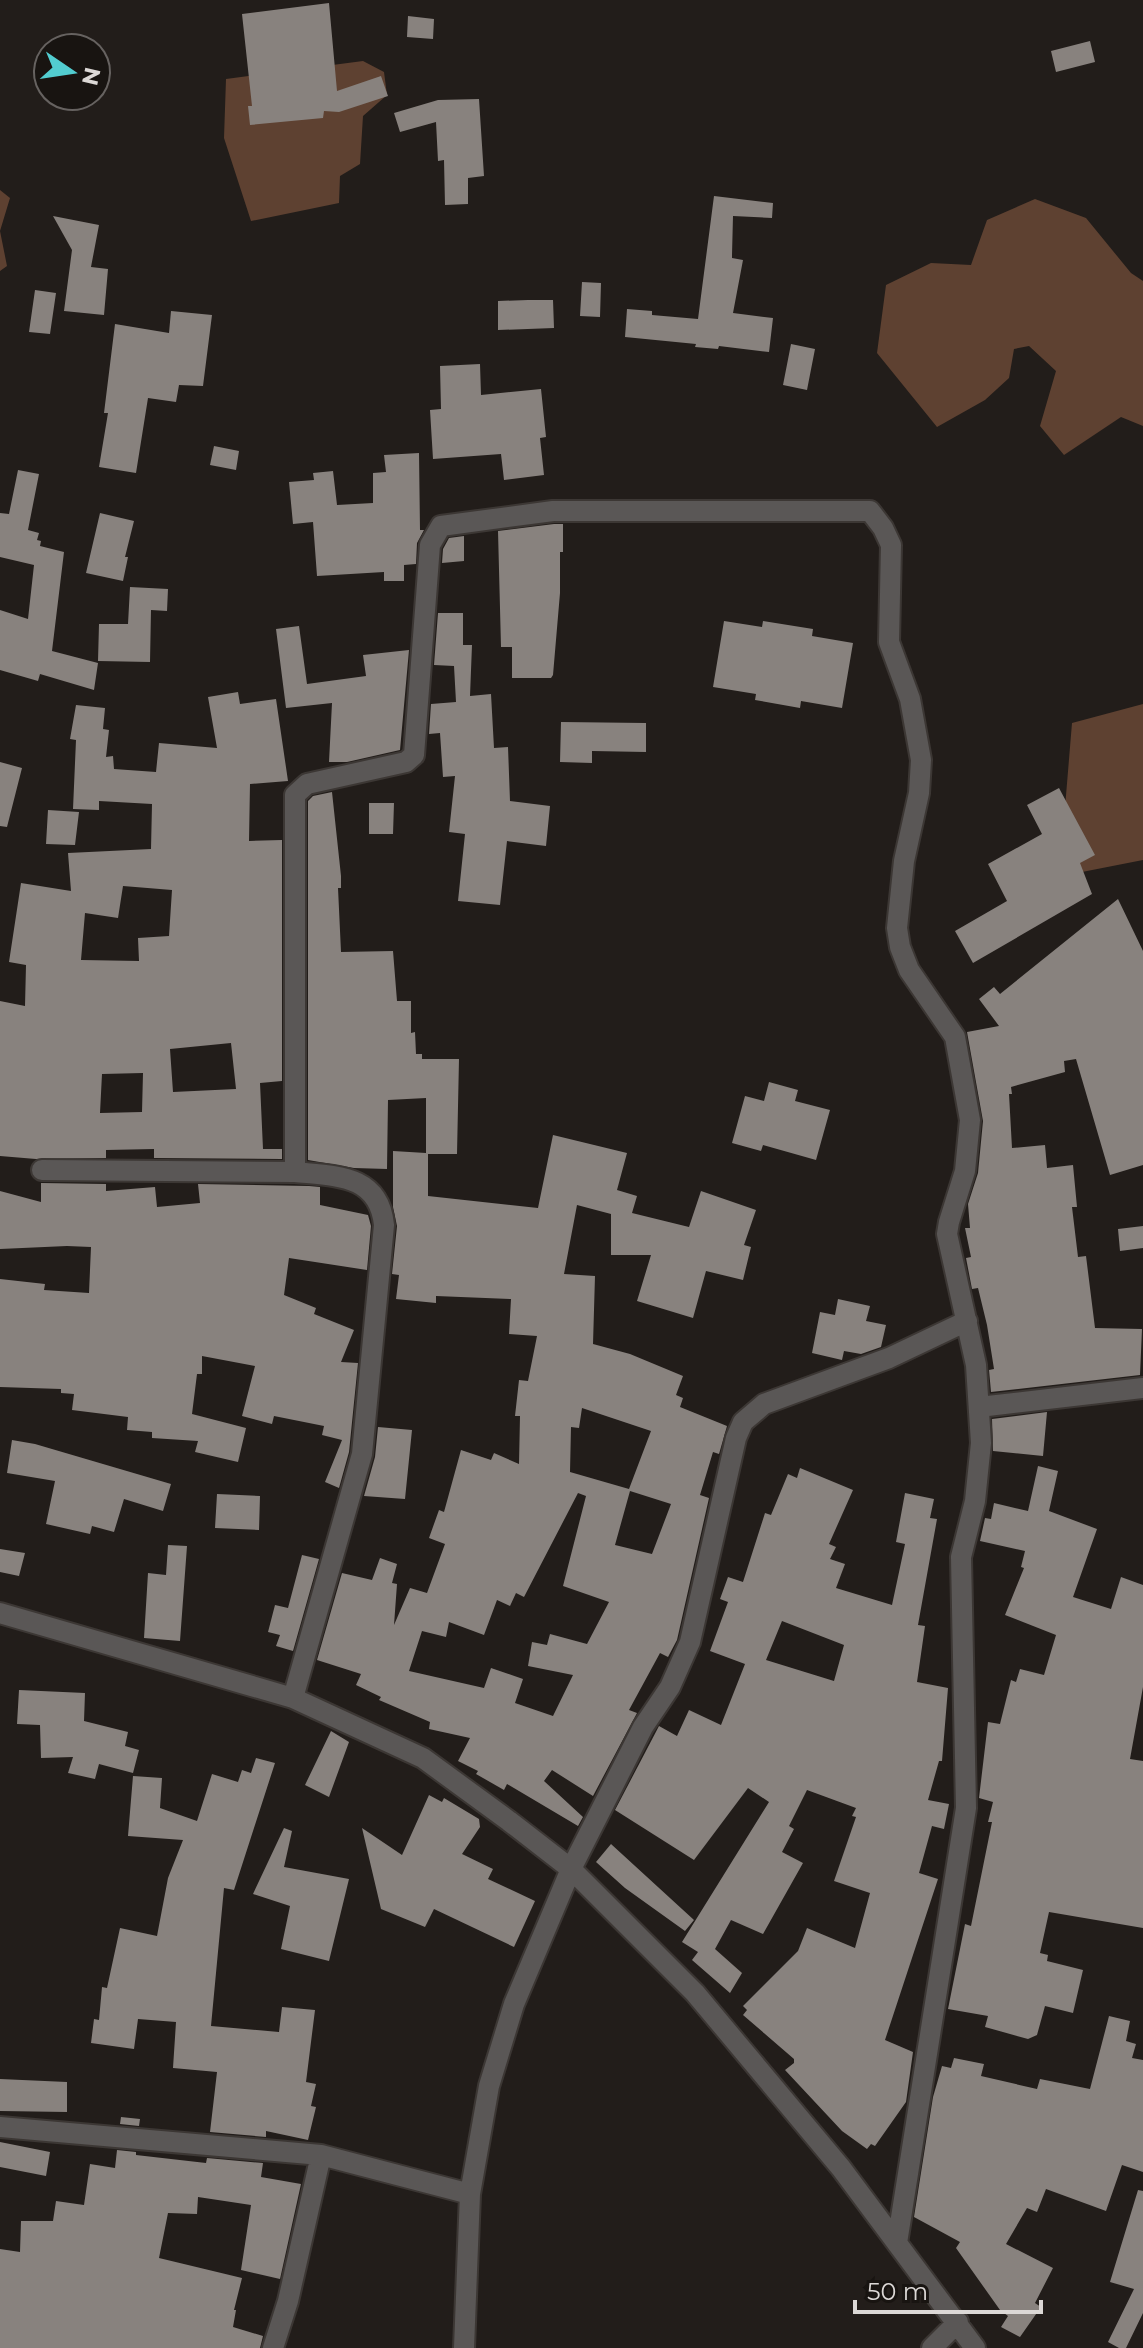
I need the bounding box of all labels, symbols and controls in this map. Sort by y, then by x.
north arrow [32,32,112,112]
text: N [76,65,106,88]
scale bar [855,2264,1041,2314]
text: 50 m [867,2277,928,2306]

